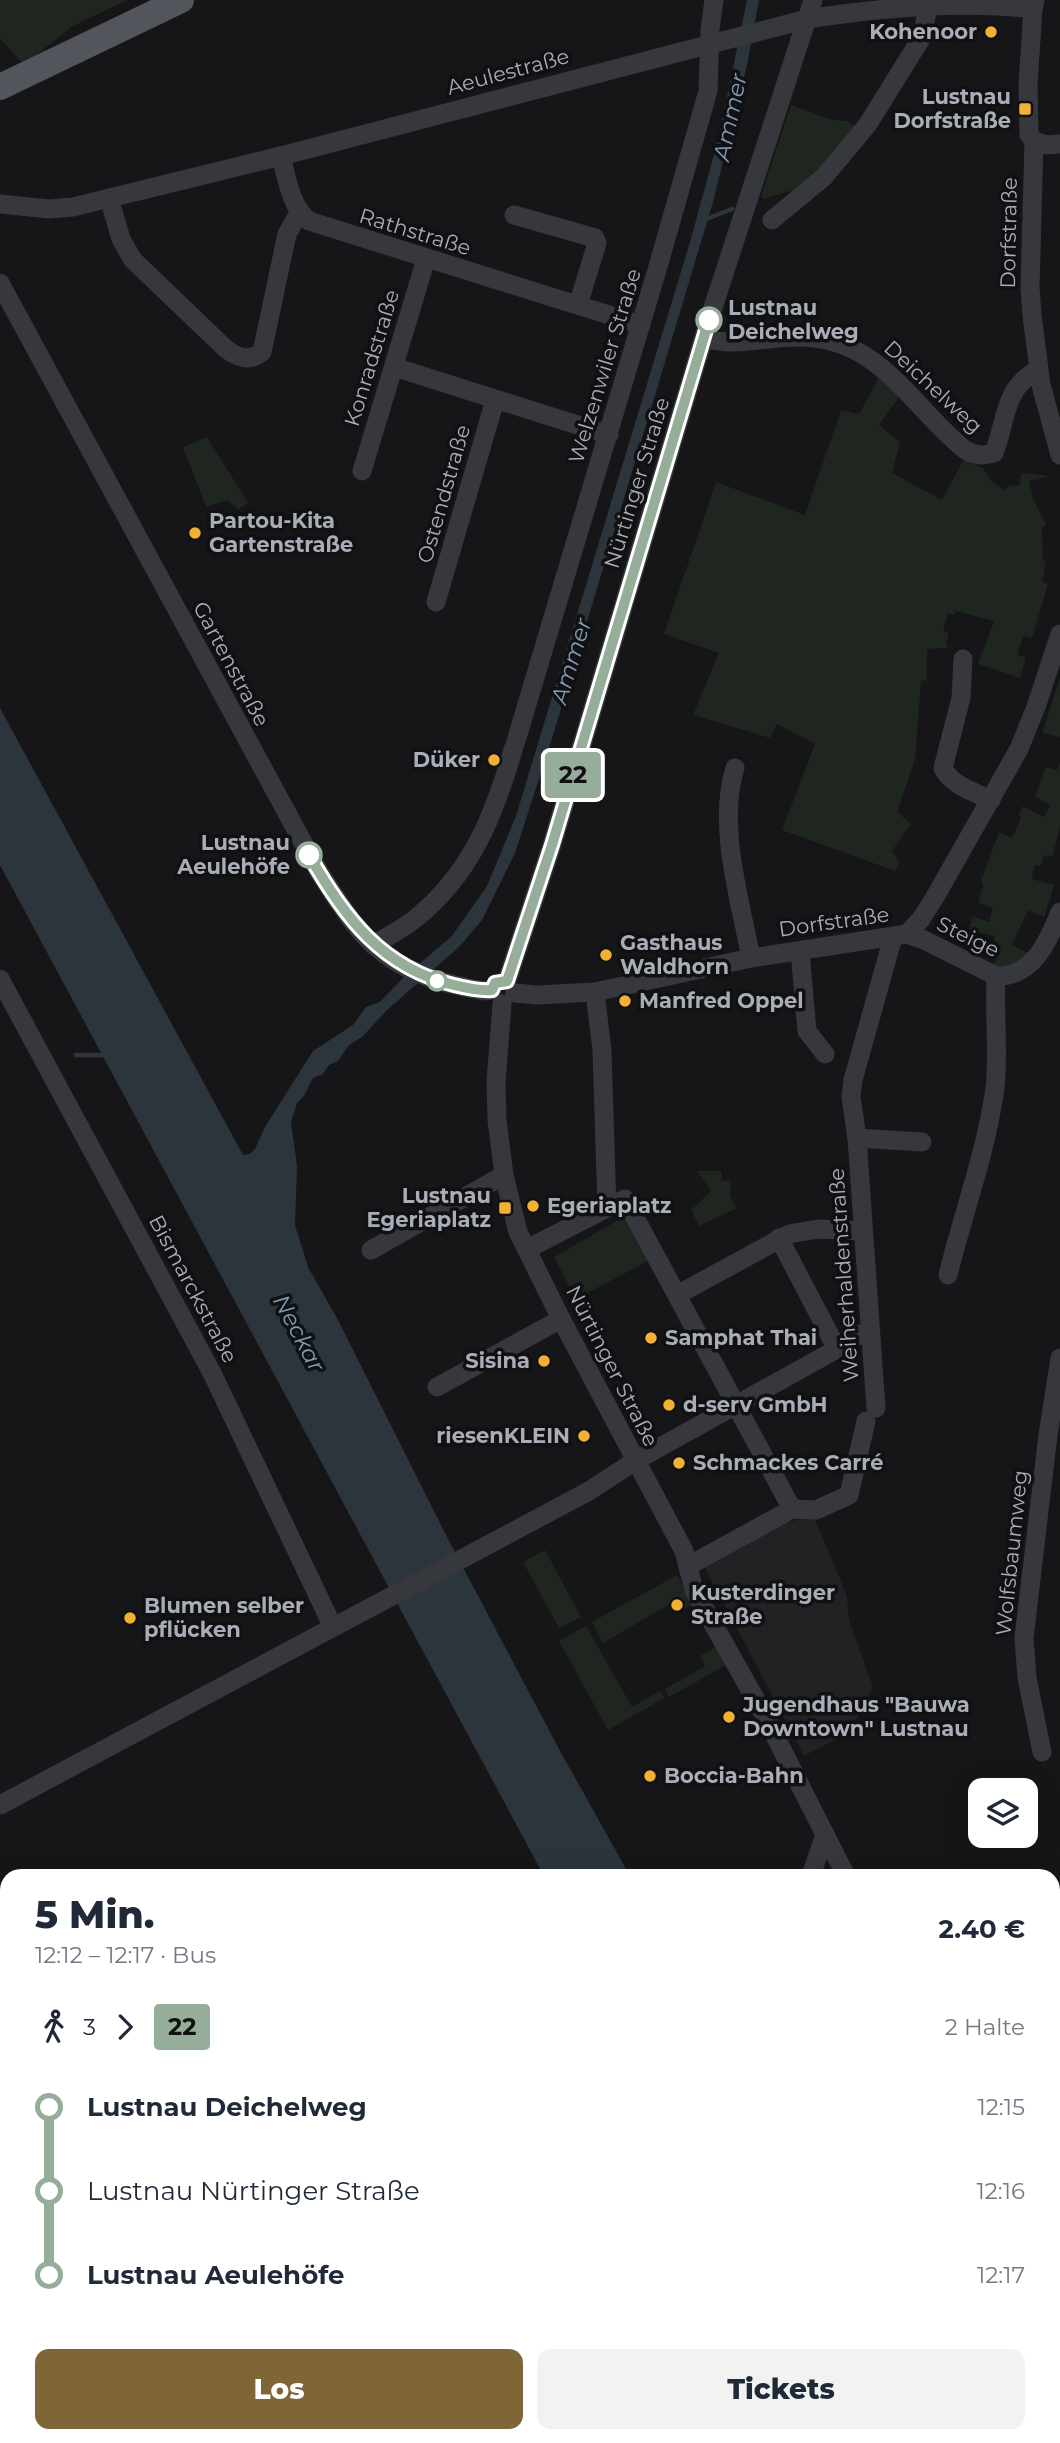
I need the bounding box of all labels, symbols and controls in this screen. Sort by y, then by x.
place label: Kohenoor [869,19,977,44]
marker: Kohenoor [983,24,999,40]
street label: Aeulestraße [444,43,572,100]
water label: Ammer [707,70,753,165]
place label: Lustnau Dorfstraße [893,84,1011,133]
marker: Lustnau Dorfstraße [1017,101,1033,117]
street label: Dorfstraße [995,177,1022,289]
street label: Rathstraße [356,203,474,260]
street label: Welzenwiler Straße [563,266,646,466]
street label: Konradstraße [339,287,404,429]
place label: Lustnau Deichelweg [728,295,859,344]
marker: Lustnau Deichelweg [696,307,722,333]
street label: Deichelweg [879,335,988,438]
street label: Nürtinger Straße [599,394,674,571]
street label: Ostendstraße [412,422,475,566]
place label: Partou-Kita Gartenstraße [209,508,353,557]
marker: Partou-Kita Gartenstraße [187,525,203,541]
street label: Gartenstraße [188,597,275,730]
water label: Ammer [544,614,598,709]
place label: Düker [413,747,480,772]
marker: Düker [486,752,502,768]
line badge: 22 [542,752,604,798]
text: 22 [559,760,587,789]
place label: Lustnau Aeulehöfe [176,830,290,879]
marker: Lustnau Aeulehöfe [296,842,322,868]
street label: Dorfstraße [777,901,891,942]
street label: Steige [933,911,1004,962]
place label: Gasthaus Waldhorn [620,930,729,979]
marker: Gasthaus Waldhorn [598,947,614,963]
unlabelled marker [427,971,447,991]
place label: Manfred Oppel [639,988,804,1013]
marker: Manfred Oppel [617,993,633,1009]
street label: Weiherhaldenstraße [824,1167,863,1383]
place label: Lustnau Egeriaplatz [366,1183,491,1232]
place label: Egeriaplatz [547,1193,672,1218]
marker: Egeriaplatz [525,1198,541,1214]
marker: Lustnau Egeriaplatz [497,1200,513,1216]
street label: Bismarckstraße [144,1211,243,1367]
street label: Nürtinger Straße [561,1281,664,1450]
water label: Neckar [267,1290,331,1377]
place label: Samphat Thai [665,1325,817,1350]
marker: Samphat Thai [643,1330,659,1346]
place label: Sisina [465,1348,530,1373]
marker: Sisina [536,1353,552,1369]
place label: d-serv GmbH [683,1392,828,1417]
marker: d-serv GmbH [661,1397,677,1413]
place label: riesenKLEIN [436,1423,570,1448]
marker: riesenKLEIN [576,1428,592,1444]
place label: Schmackes Carré [693,1450,883,1475]
marker: Schmackes Carré [671,1455,687,1471]
street label: Wolfsbaumweg [990,1469,1033,1637]
place label: Kusterdinger Straße [691,1580,835,1629]
place label: Blumen selber pflücken [144,1593,304,1642]
marker: Kusterdinger Straße [669,1597,685,1613]
marker: Blumen selber pflücken [122,1610,138,1626]
place label: Jugendhaus "Bauwa Downtown" Lustnau [742,1692,970,1741]
marker: Jugendhaus "Bauwa Downtown" Lustnau [721,1709,737,1725]
place label: Boccia-Bahn [664,1763,804,1788]
marker: Boccia-Bahn [642,1768,658,1784]
map controls [968,1778,1038,1848]
button: layers [968,1778,1038,1848]
text: 5 Min. [35,1891,154,1938]
text: 2.40 € [939,1913,1025,1945]
text: 12:12 – 12:17 · Bus [35,1941,216,1969]
icon: walk [35,2008,73,2046]
icon: forward [106,2008,144,2046]
text: 22 [168,2012,196,2041]
text: 3 [83,2013,96,2041]
text: 2 Halte [945,2013,1025,2041]
text: Lustnau Deichelweg [87,2091,367,2123]
text: 12:15 [977,2093,1025,2121]
text: Lustnau Nürtinger Straße [87,2175,420,2207]
text: 12:16 [976,2177,1025,2205]
text: Lustnau Aeulehöfe [87,2259,345,2291]
text: 12:17 [977,2261,1025,2289]
button: Los [35,2349,523,2429]
button: Tickets [537,2349,1025,2429]

